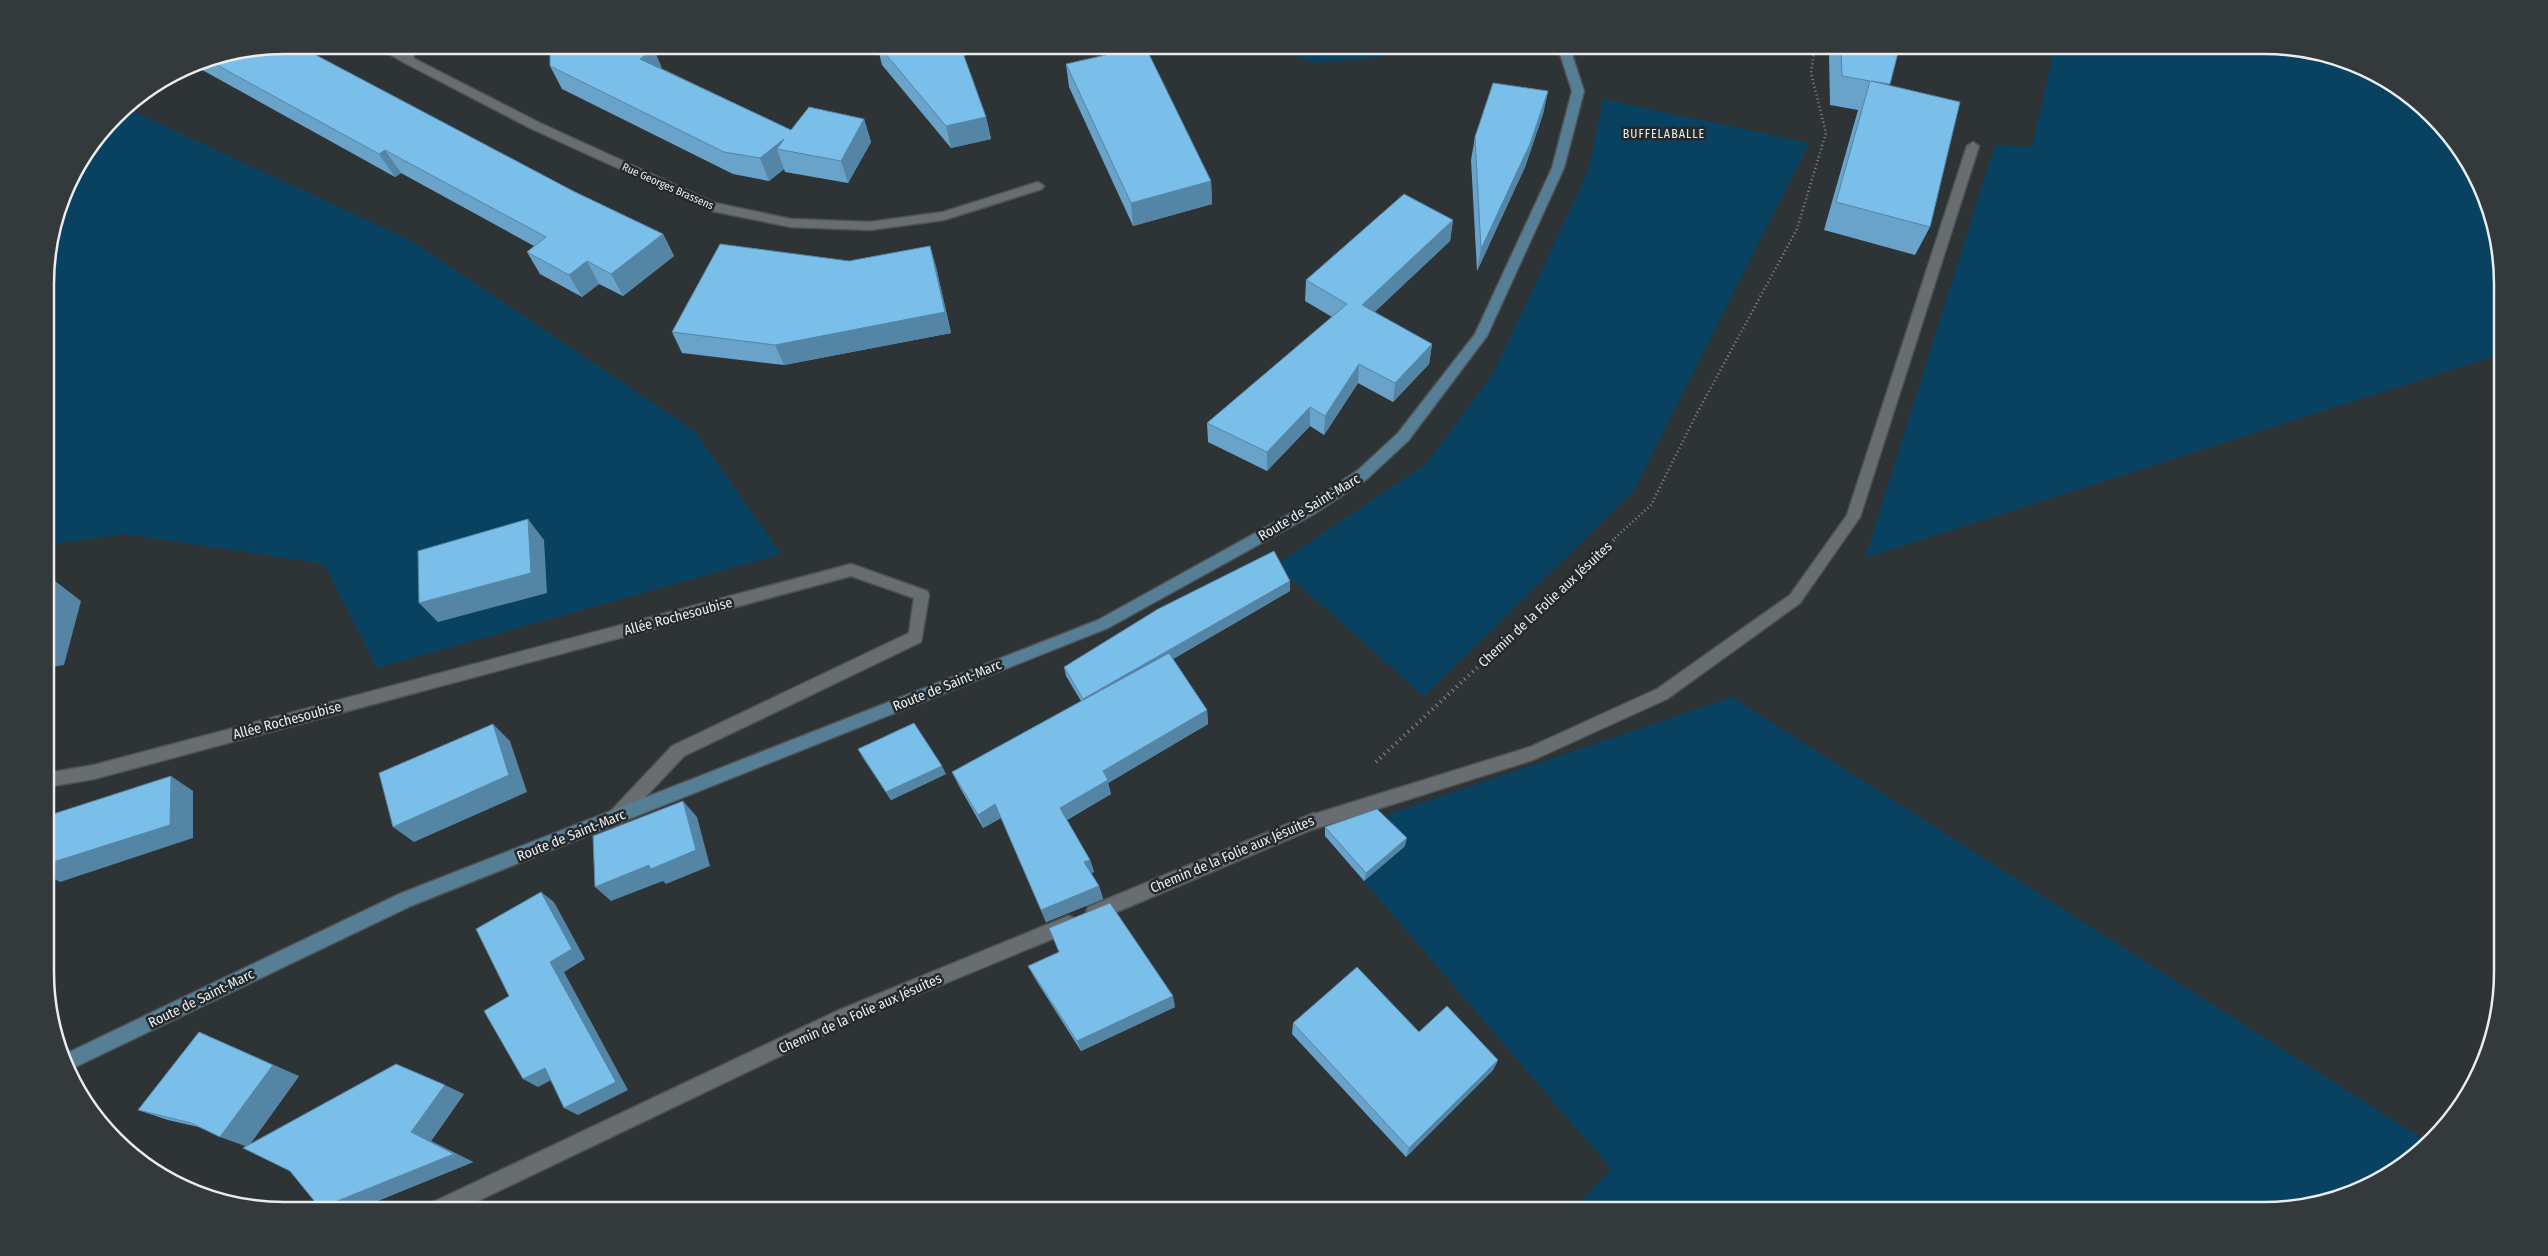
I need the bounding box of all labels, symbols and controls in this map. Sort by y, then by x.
district label: BUFFELABALLE [1623,127,1705,141]
street label: Rue Georges Brassens [620,160,716,213]
street label: Route de Saint-Marc [1255,470,1363,544]
street label: Chemin de la Folie aux Jésuites [1475,538,1616,671]
street label: Allée Rochesoubise [622,594,734,639]
street label: Route de Saint-Marc [890,656,1004,715]
street label: Allée Rochesoubise [231,698,343,743]
street label: Route de Saint-Marc [514,806,628,865]
street label: Chemin de la Folie aux Jésuites [1148,812,1317,897]
street label: Route de Saint-Marc [146,965,257,1031]
street label: Chemin de la Folie aux Jésuites [776,970,944,1057]

